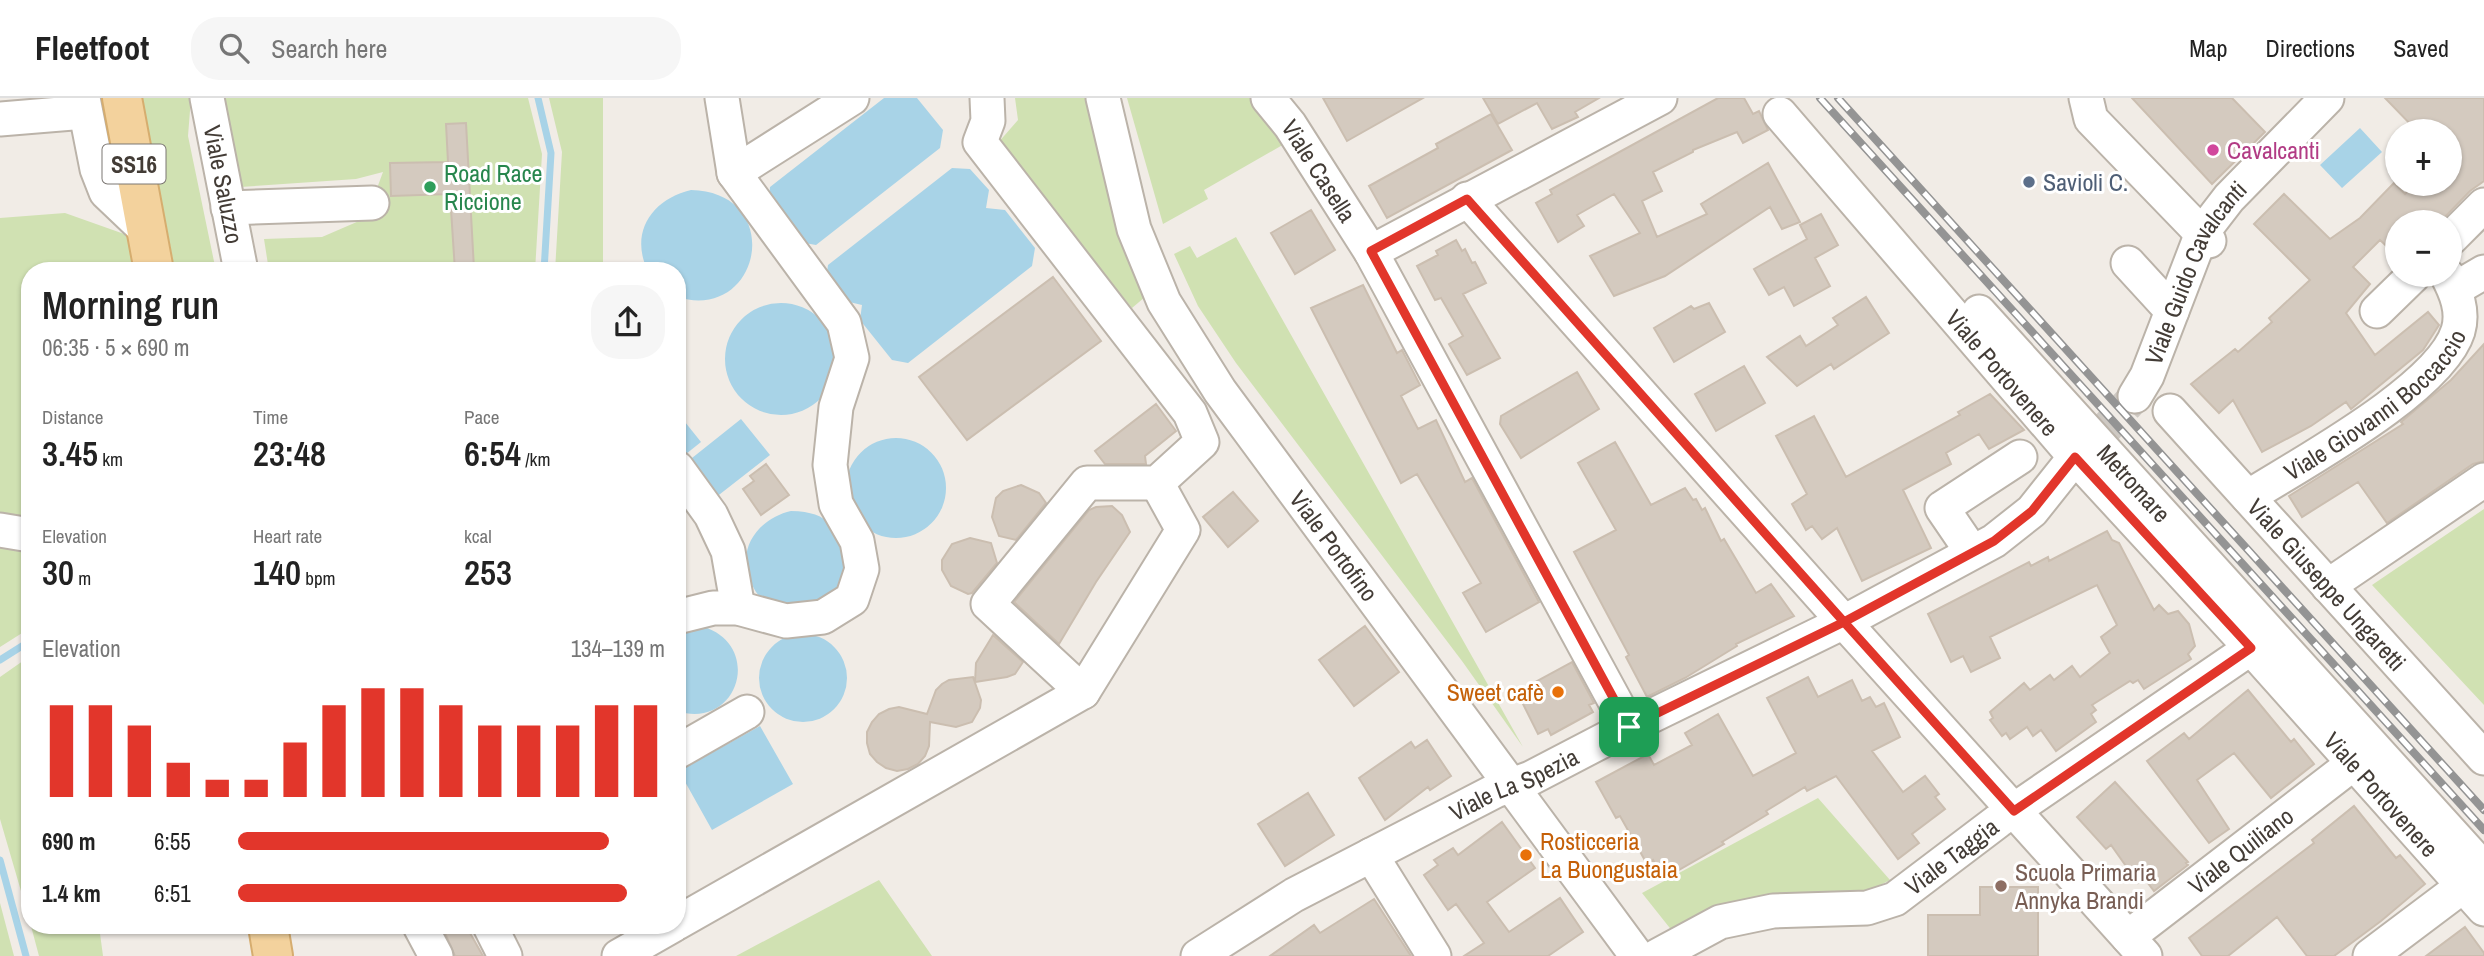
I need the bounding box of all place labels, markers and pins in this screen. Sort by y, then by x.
place label: Cavalcanti [2227,134,2320,166]
marker: Cavalcanti [2205,142,2221,158]
place label: Road Race Riccione [444,157,542,217]
place label: Savioli C. [2043,166,2128,198]
marker: Savioli C. [2021,174,2037,190]
marker: Road Race Riccione [422,179,438,195]
place label: Sweet cafè [1447,676,1544,708]
marker: Sweet cafè [1550,684,1566,700]
pin [1599,697,1659,757]
place label: Rosticceria La Buongustaia [1540,825,1678,885]
marker: Rosticceria La Buongustaia [1518,847,1534,863]
place label: Scuola Primaria Annyka Brandi [2014,856,2156,916]
marker: Scuola Primaria Annyka Brandi [1993,878,2009,894]

